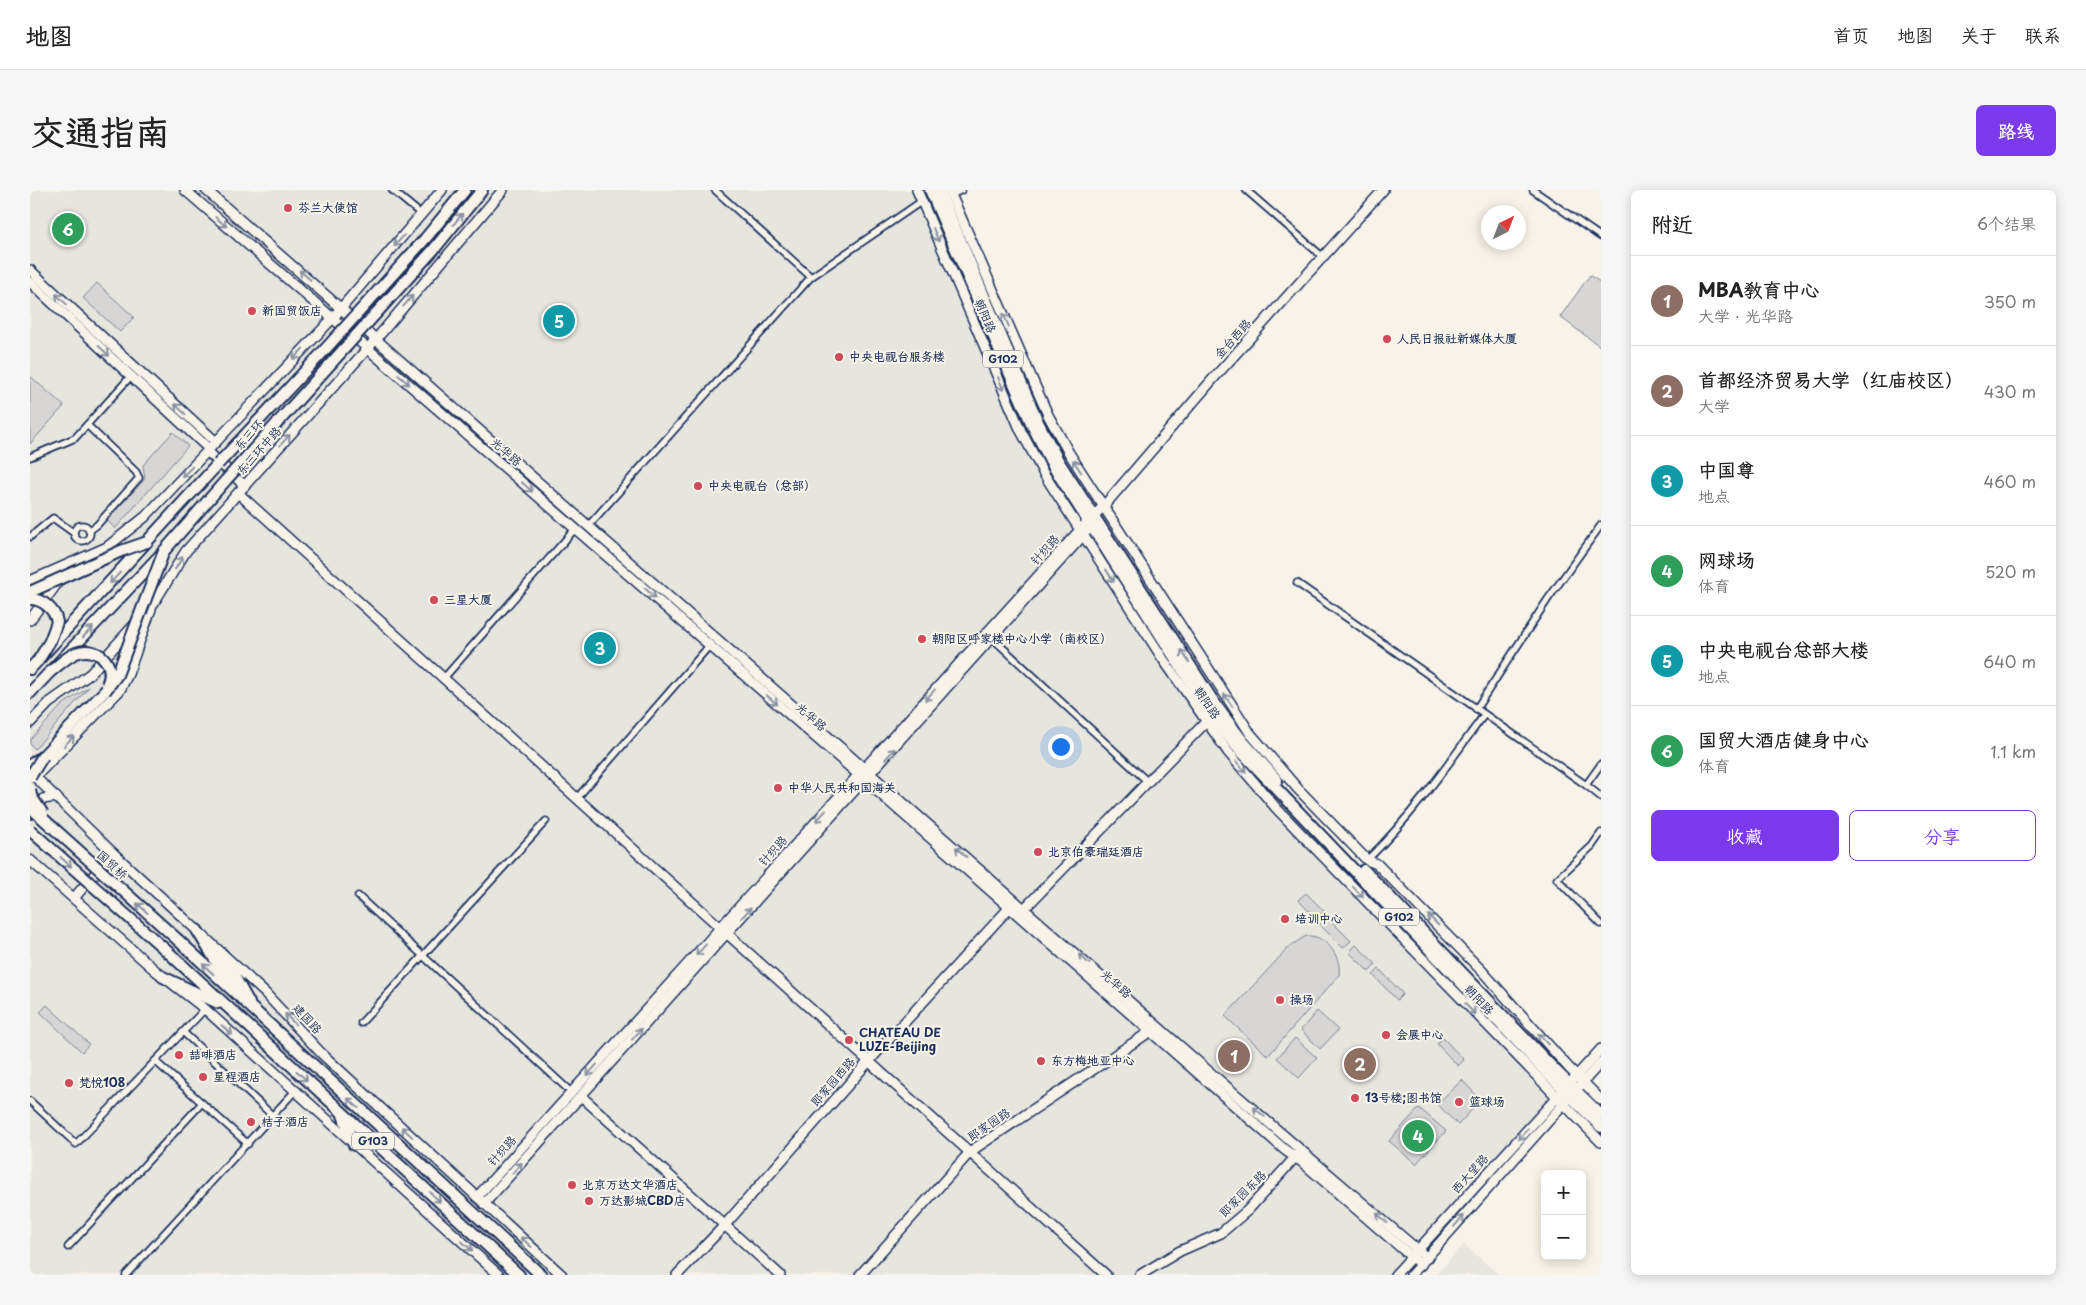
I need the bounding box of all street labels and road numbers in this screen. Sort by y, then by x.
street label: 朝阳路 [971,296,1001,336]
street label: 金台西路 [1210,314,1255,362]
road number: G102 [983,350,1023,368]
street label: 东三环 [230,415,267,454]
street label: 东三环中路 [231,422,285,479]
street label: 光华路 [487,433,526,470]
street label: 针织路 [1026,530,1063,569]
street label: 朝阳路 [1190,682,1225,722]
street label: 光华路 [792,698,831,735]
street label: 针织路 [754,831,791,870]
street label: 国贸桥 [93,846,133,884]
road number: G102 [1379,909,1419,926]
street label: 光华路 [1097,965,1136,1002]
street label: 朝阳路 [1461,980,1499,1019]
street label: 建国路 [289,999,327,1038]
street label: 郎家园西路 [806,1053,859,1110]
street label: 郎家园路 [964,1103,1013,1145]
street label: 针织路 [483,1131,520,1170]
road number: G103 [352,1132,394,1149]
street label: 西大望路 [1447,1149,1492,1197]
street label: 郎家园东路 [1215,1166,1270,1221]

